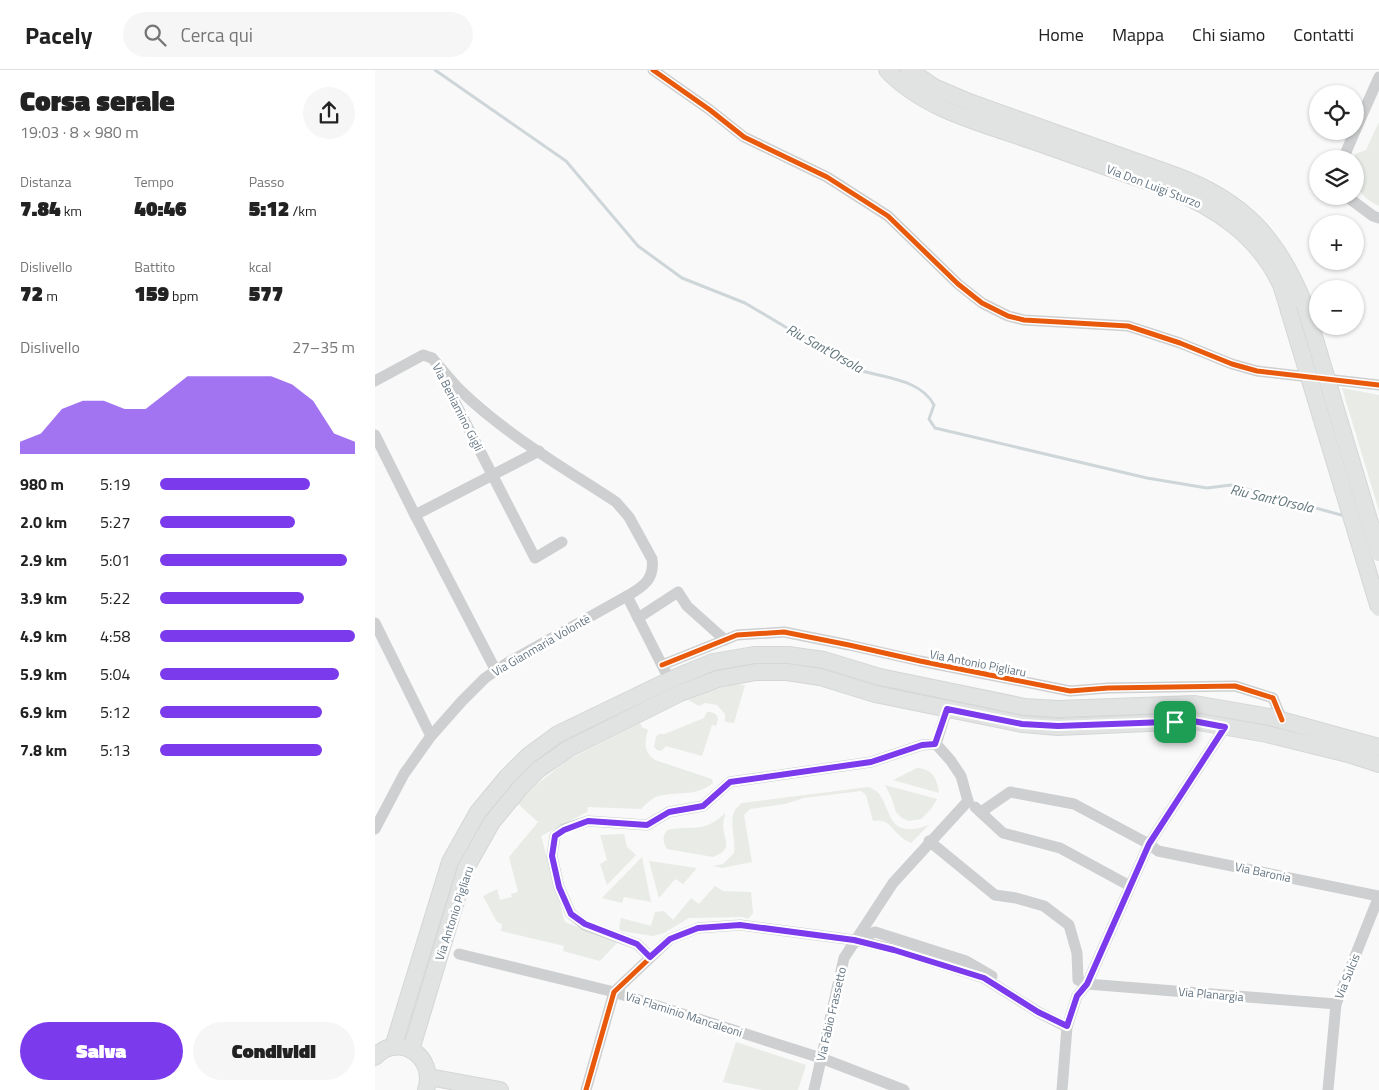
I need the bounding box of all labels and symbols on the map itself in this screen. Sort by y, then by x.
street label: Via Don Luigi Sturzo [1104,159,1204,213]
water label: Riu Sant'Orsola [783,318,868,378]
street label: Via Beniamino Gigli [428,360,488,454]
water label: Riu Sant'Orsola [1228,478,1317,518]
street label: Via Gianmaria Volontè [488,609,594,681]
street label: Via Antonio Pigliaru [928,644,1028,682]
pin [1154,701,1196,743]
street label: Via Baronia [1233,857,1293,887]
street label: Via Antonio Pigliaru [430,863,478,963]
street label: Via Sulcis [1329,950,1365,1002]
street label: Via Fabio Frassetto [811,965,851,1063]
street label: Via Planargia [1178,982,1244,1006]
street label: Via Flaminio Mancaleoni [623,986,745,1042]

